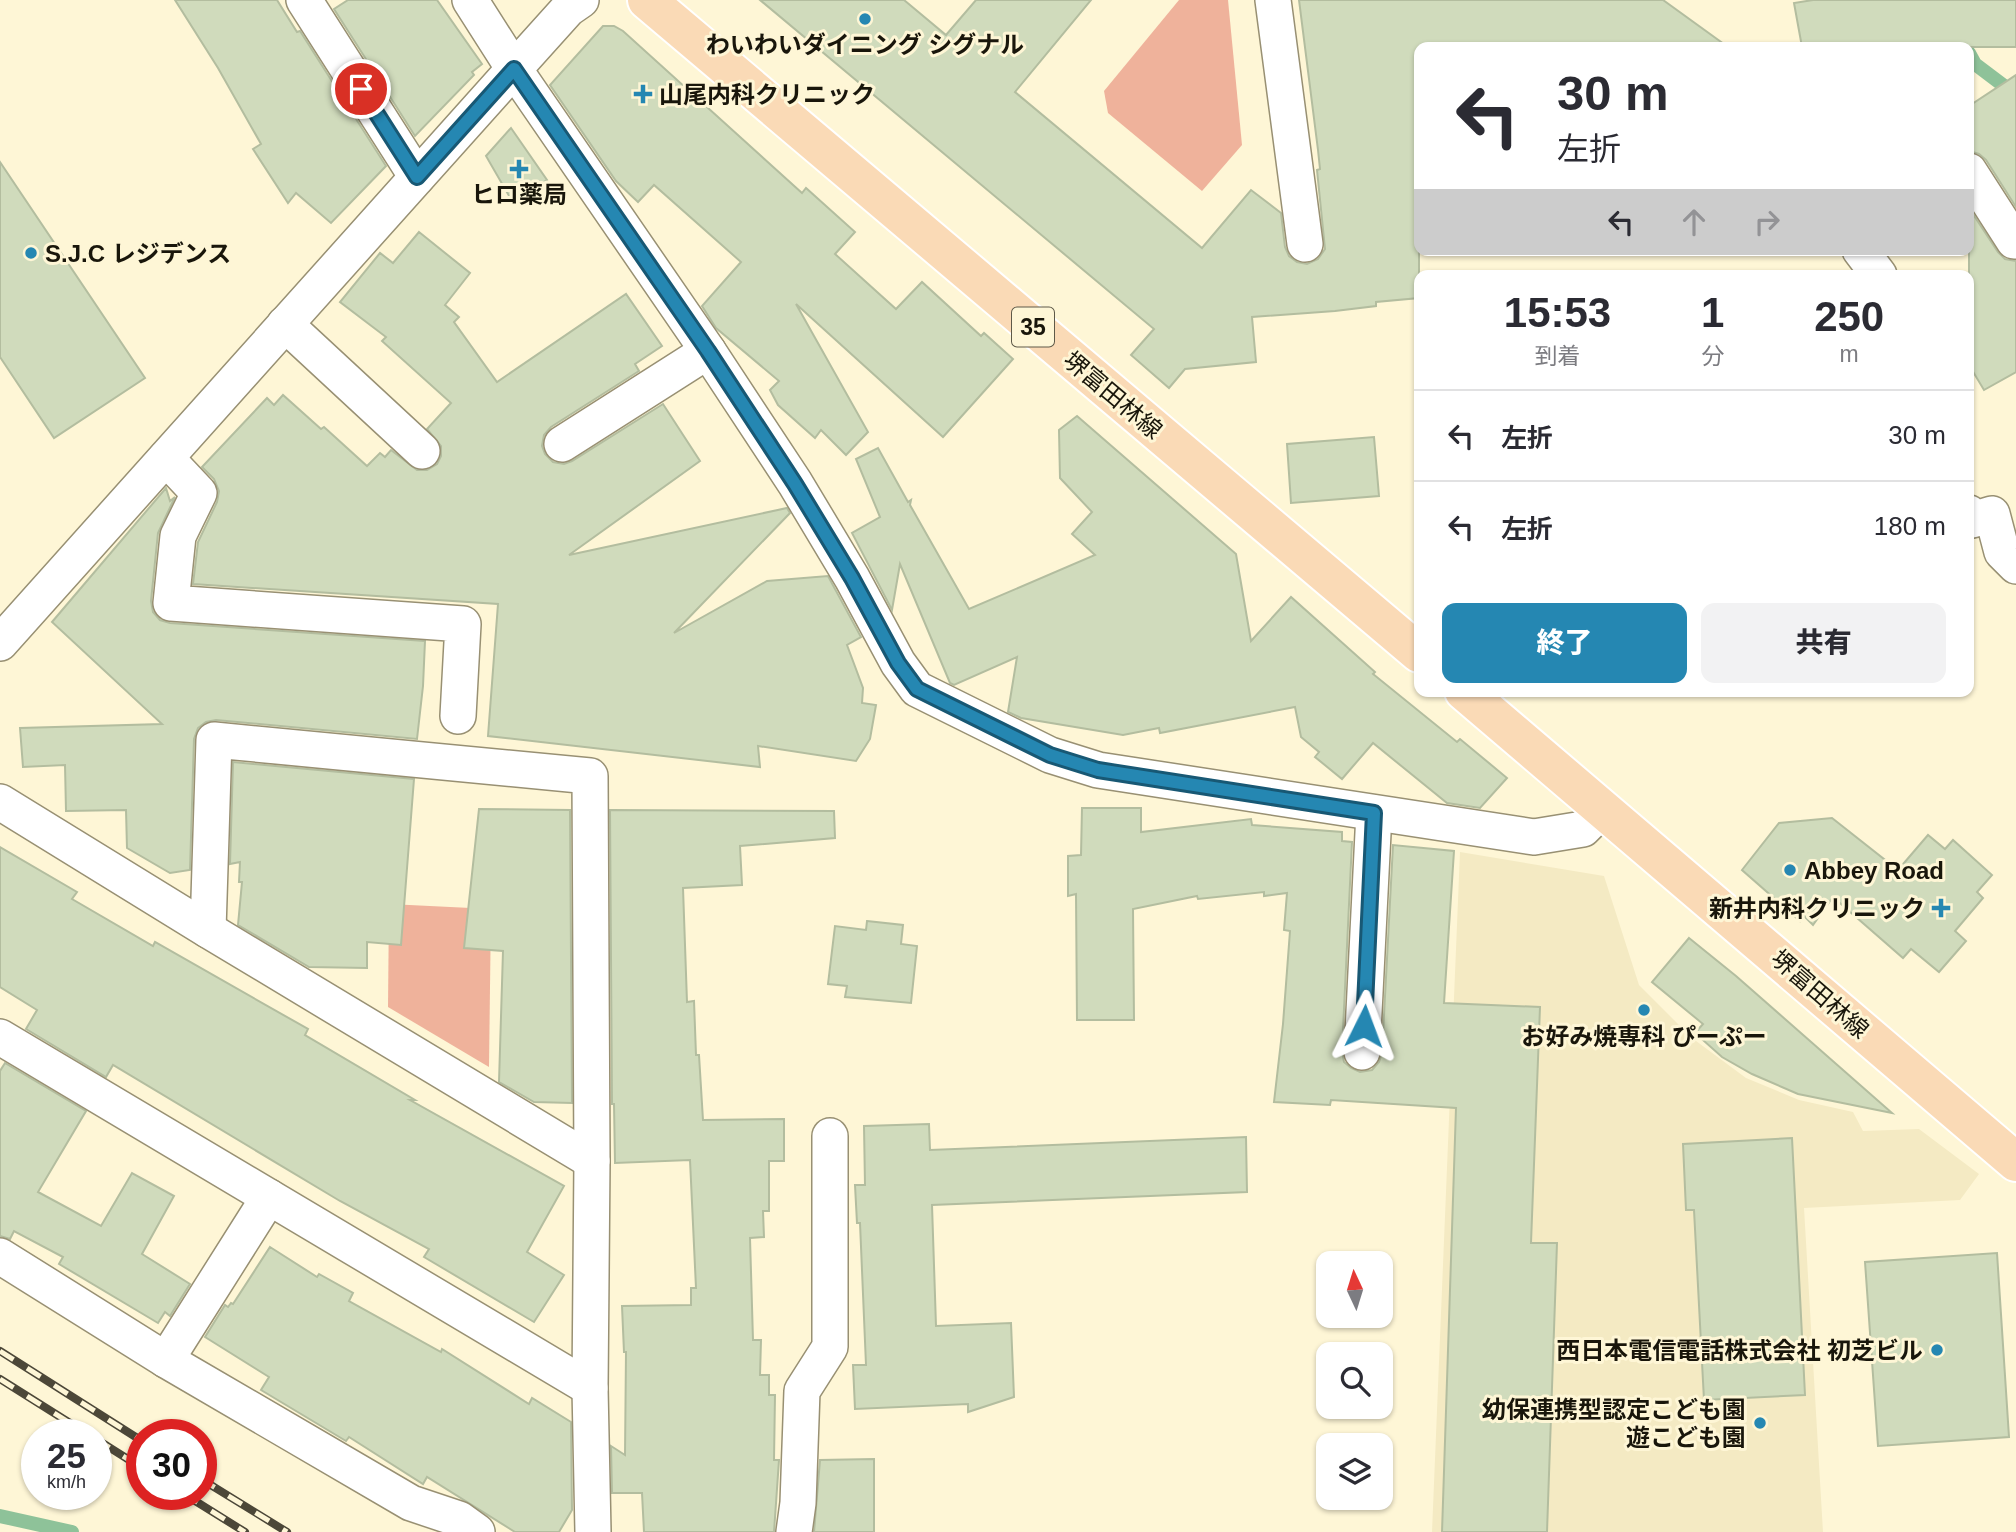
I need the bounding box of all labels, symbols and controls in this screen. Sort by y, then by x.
marker: わいわいダイニング シグナル [857,11,873,27]
place label: わいわいダイニング シグナル [706,31,1024,58]
pin [331,59,391,119]
text: 30 m [1557,66,1669,120]
icon: arrive [342,70,380,108]
icon: left [1442,70,1533,161]
place label: 山尾内科クリニック [659,81,875,108]
marker: 山尾内科クリニック [633,84,653,104]
text: 左折 [1557,131,1621,167]
marker: ヒロ薬局 [511,161,527,177]
place label: ヒロ薬局 [471,181,567,208]
icon: left [1602,203,1640,241]
icon: ahead [1675,203,1713,241]
icon: right [1748,203,1786,241]
place label: S.J.C レジデンス [45,240,231,267]
marker: S.J.C レジデンス [23,245,39,261]
text: 15:53 [1504,289,1611,336]
text: 1 [1701,289,1724,336]
text: 250 [1814,293,1884,340]
road number: 35 [1012,308,1054,346]
text: m [1840,341,1859,367]
text: 到着 [1534,343,1580,369]
text: 分 [1701,343,1724,369]
street label: 堺富田林線 [1058,346,1168,444]
icon: left [1442,417,1480,455]
text: 30 m [1888,420,1946,450]
text: 左折 [1501,423,1553,453]
icon: left [1442,508,1480,546]
text: 180 m [1874,511,1946,541]
text: 左折 [1501,514,1553,544]
button: 終了 [1442,603,1687,683]
button: 共有 [1701,603,1946,683]
place label: Abbey Road [1804,857,1944,884]
marker: Abbey Road [1782,862,1798,878]
place label: 新井内科クリニック [1709,895,1925,922]
marker: 新井内科クリニック [1931,898,1951,918]
street label: 堺富田林線 [1766,944,1874,1044]
position arrow [1327,989,1401,1063]
marker: お好み焼専科 ぴーぷー [1636,1002,1652,1018]
place label: お好み焼専科 ぴーぷー [1521,1023,1767,1050]
north arrow [1316,1251,1393,1328]
map controls [1316,1251,1393,1510]
place label: 西日本電信電話株式会社 初芝ビル [1556,1337,1923,1364]
button: search [1316,1342,1393,1419]
marker: 西日本電信電話株式会社 初芝ビル [1929,1342,1945,1358]
place label: 幼保連携型認定こども園 遊こども園 [1482,1396,1746,1451]
marker: 幼保連携型認定こども園 遊こども園 [1752,1415,1768,1431]
speed limit sign: 30 [126,1419,217,1510]
button: layers [1316,1433,1393,1510]
text: 25 [47,1436,86,1475]
text: km/h [47,1472,86,1492]

